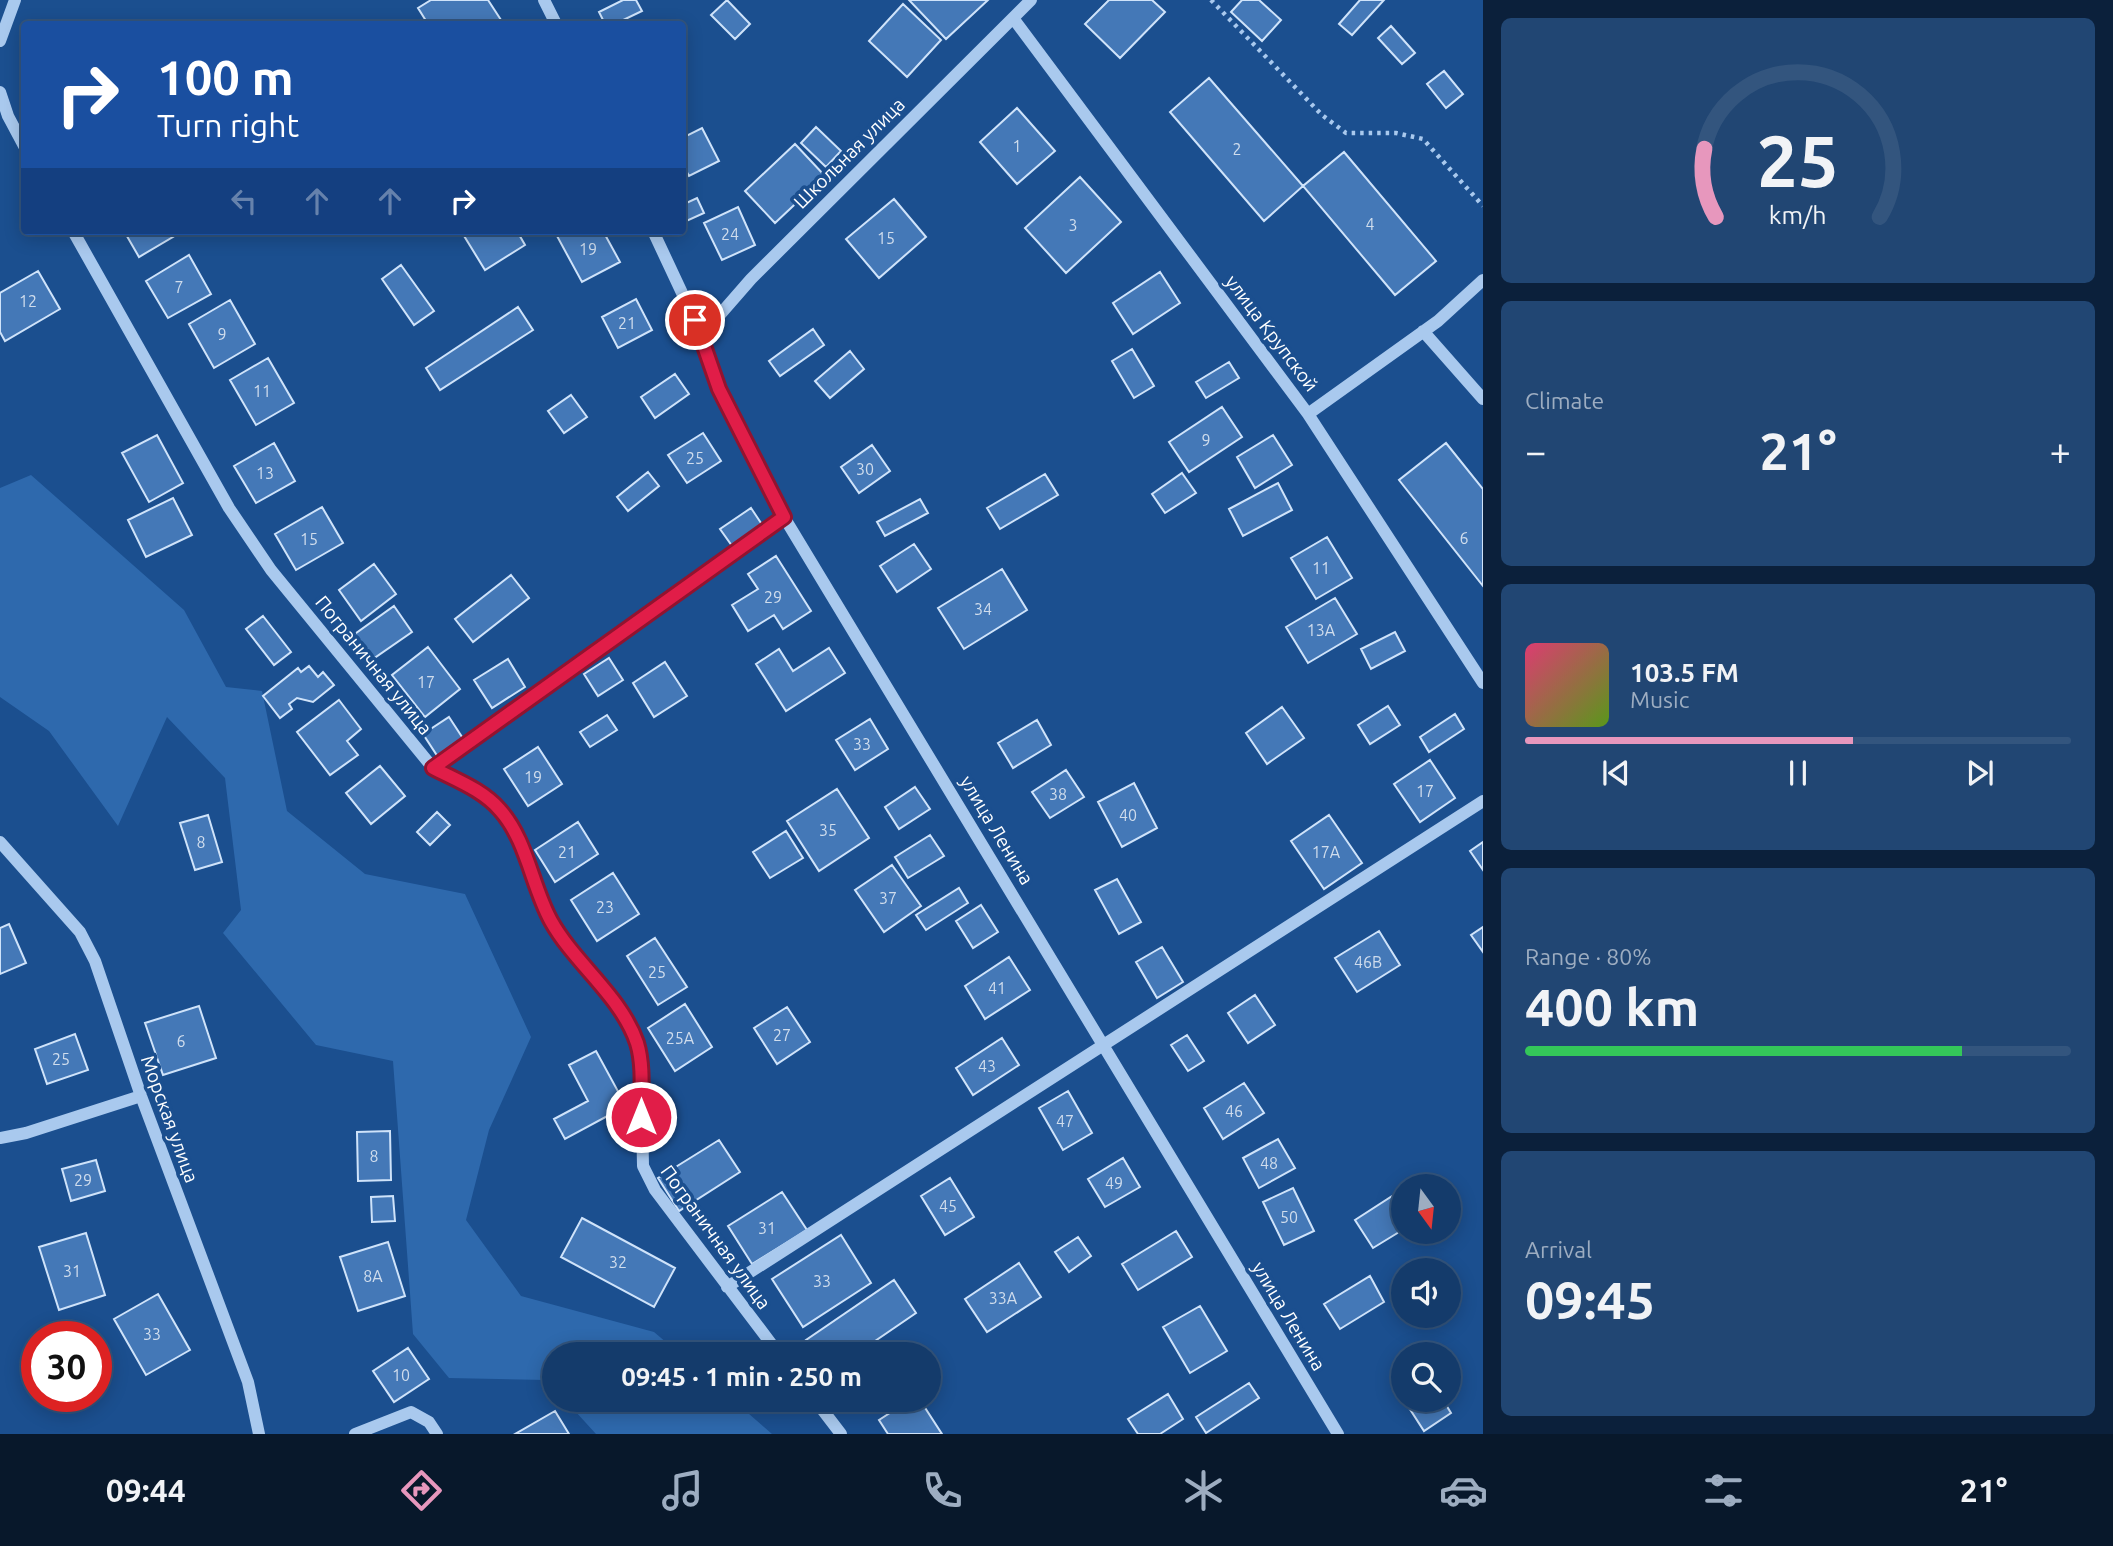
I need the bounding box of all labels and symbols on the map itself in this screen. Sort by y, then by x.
street label: Школьная улица [789,93,909,213]
house number: 1 [1012,137,1022,155]
house number: 2 [1232,140,1242,158]
house number: 4 [1365,215,1375,233]
house number: 3 [1068,216,1078,234]
house number: 24 [721,225,739,243]
house number: 15 [877,229,895,247]
house number: 19 [579,240,597,258]
street label: улица Крупской [1221,271,1323,395]
house number: 7 [174,278,184,296]
pin [665,290,725,350]
house number: 12 [19,292,37,310]
house number: 21 [618,314,636,332]
house number: 9 [217,325,227,343]
house number: 11 [253,382,271,400]
house number: 9 [1201,431,1211,449]
house number: 25 [686,449,704,467]
house number: 30 [856,460,874,478]
house number: 13 [256,464,274,482]
house number: 6 [1459,529,1469,547]
house number: 15 [300,530,318,548]
house number: 11 [1312,559,1330,577]
house number: 29 [764,588,782,606]
street label: Пограничная улица [311,591,437,739]
house number: 34 [974,600,992,618]
house number: 13А [1307,621,1336,639]
house number: 17 [417,673,435,691]
house number: 33 [853,735,871,753]
house number: 19 [524,768,542,786]
street label: улица Ленина [956,772,1038,888]
house number: 17 [1416,782,1434,800]
house number: 38 [1049,785,1067,803]
house number: 40 [1119,806,1137,824]
house number: 35 [819,821,837,839]
house number: 8 [196,833,206,851]
house number: 21 [558,843,576,861]
house number: 17А [1312,843,1341,861]
house number: 37 [879,889,897,907]
house number: 23 [596,898,614,916]
house number: 46В [1354,953,1382,971]
house number: 25 [648,963,666,981]
house number: 41 [988,979,1006,997]
house number: 27 [773,1026,791,1044]
house number: 25А [666,1029,695,1047]
house number: 6 [176,1032,186,1050]
house number: 25 [52,1050,70,1068]
street label: Морская улица [137,1052,203,1186]
house number: 43 [978,1057,996,1075]
position arrow [604,1080,678,1154]
house number: 46 [1225,1102,1243,1120]
house number: 47 [1056,1112,1074,1130]
house number: 8 [369,1147,379,1165]
house number: 48 [1260,1154,1278,1172]
street label: Пограничная улица [656,1161,776,1313]
house number: 29 [74,1171,92,1189]
house number: 49 [1105,1174,1123,1192]
north arrow [1391,1174,1461,1244]
house number: 45 [939,1197,957,1215]
house number: 50 [1280,1208,1298,1226]
house number: 31 [758,1219,776,1237]
house number: 32 [609,1253,627,1271]
street label: улица Ленина [1248,1258,1330,1374]
house number: 31 [63,1262,81,1280]
house number: 8А [363,1267,383,1285]
house number: 33 [813,1272,831,1290]
house number: 33А [989,1289,1018,1307]
speed limit sign: 30 [21,1321,112,1412]
house number: 33 [143,1325,161,1343]
house number: 10 [392,1366,410,1384]

